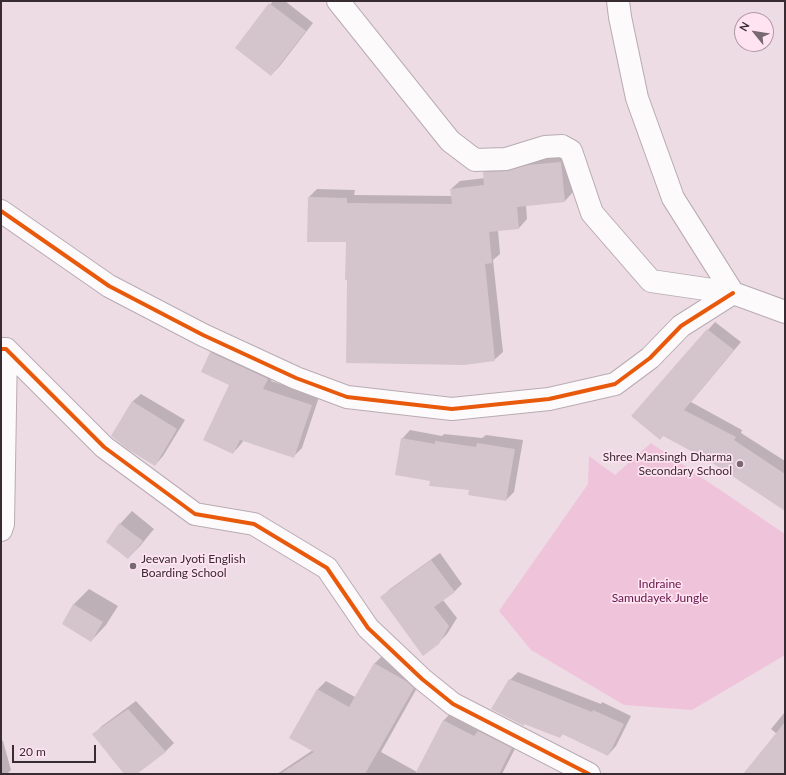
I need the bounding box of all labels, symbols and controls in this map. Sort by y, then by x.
north arrow [734,12,774,52]
text: N [736,19,752,33]
place label: Shree Mansingh Dharma Secondary School [603,450,732,478]
marker: Shree Mansingh Dharma Secondary School [735,459,745,469]
place label: Jeevan Jyoti English Boarding School [141,552,246,580]
marker: Jeevan Jyoti English Boarding School [128,561,138,571]
park label: Indraine Samudayek Jungle [612,577,708,605]
scale bar [14,737,98,763]
text: 20 m [19,744,46,759]

